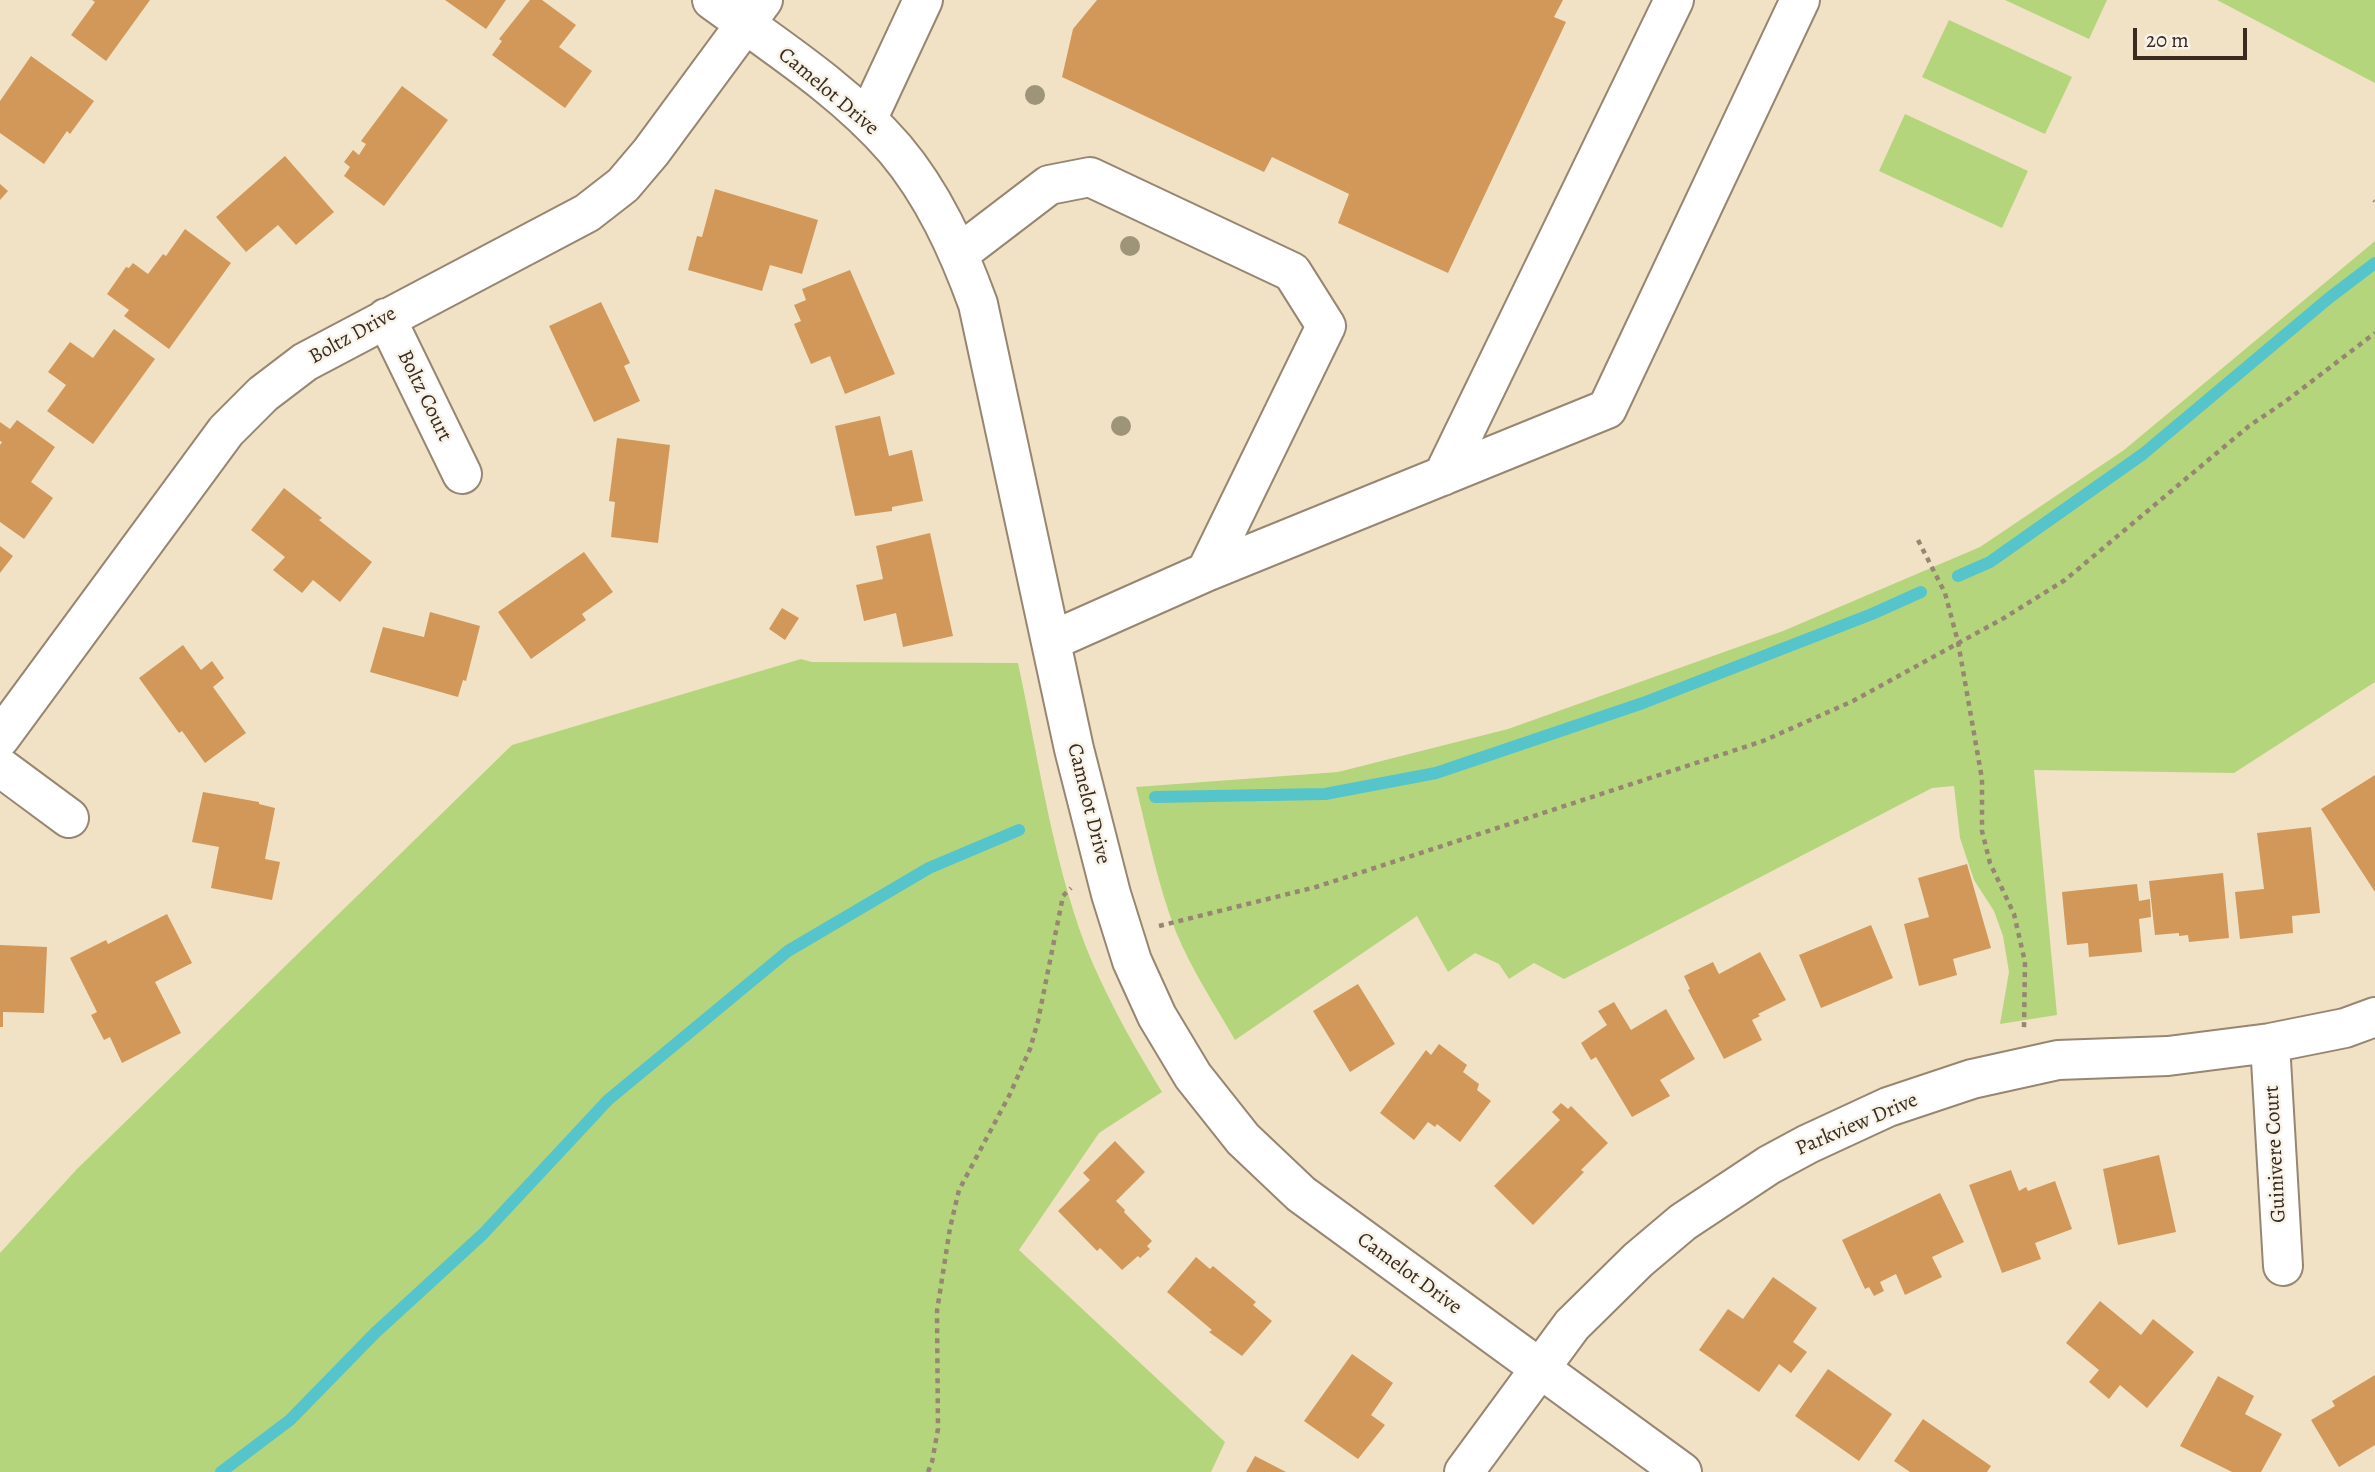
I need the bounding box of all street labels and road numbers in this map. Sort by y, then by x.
street label: Camelot Drive [773,43,883,141]
street label: Boltz Drive [305,302,401,370]
street label: Boltz Court [391,346,457,446]
street label: Camelot Drive [1061,741,1115,867]
street label: Guinivere Court [2260,1085,2292,1223]
street label: Parkview Drive [1792,1088,1922,1162]
street label: Camelot Drive [1352,1227,1466,1321]

